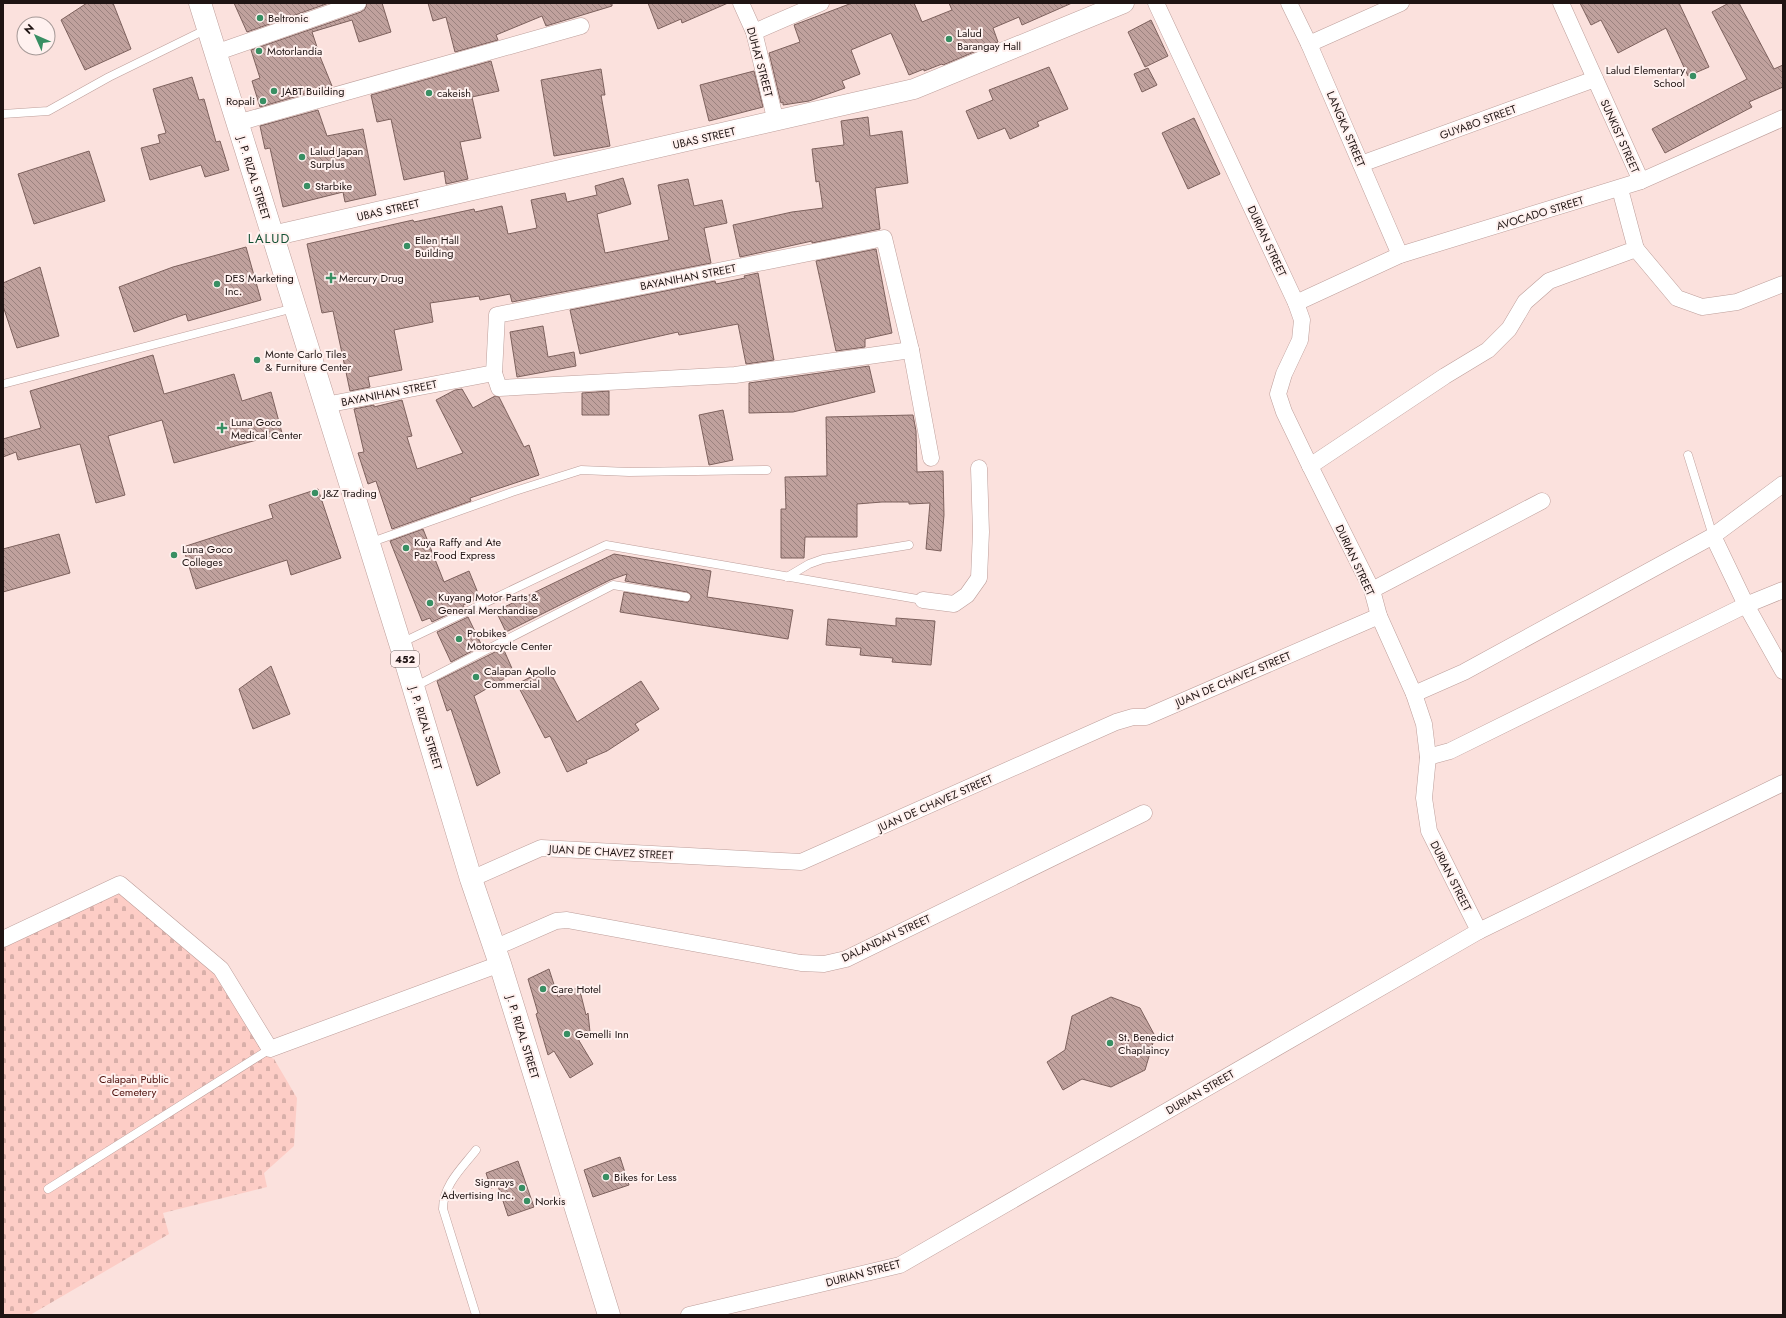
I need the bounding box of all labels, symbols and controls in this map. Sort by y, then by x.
place label: Beltronic [268,10,308,26]
marker: Beltronic [255,13,265,23]
north arrow [16,16,56,56]
text: N [20,20,38,38]
street label: DUHAT STREET [743,25,777,99]
place label: Lalud Barangay Hall [957,25,1021,54]
marker: Lalud Barangay Hall [944,34,954,44]
place label: Motorlandia [267,43,322,59]
marker: Motorlandia [254,46,264,56]
place label: Lalud Elementary School [1606,62,1685,91]
marker: Lalud Elementary School [1688,71,1698,81]
place label: JABT Building [280,83,345,99]
place label: cakeish [437,85,471,101]
marker: JABT Building [269,86,279,96]
marker: cakeish [424,88,434,98]
street label: LANGKA STREET [1323,89,1369,169]
place label: Ropali [226,93,255,109]
marker: Ropali [258,96,268,106]
street label: SUNKIST STREET [1597,97,1643,175]
street label: GUYABO STREET [1437,101,1519,143]
street label: UBAS STREET [671,123,737,153]
street label: J. P. RIZAL STREET [233,133,274,221]
place label: Lalud Japan Surplus [310,143,363,172]
marker: Lalud Japan Surplus [297,152,307,162]
place label: Starbike [315,178,353,194]
marker: Starbike [302,181,312,191]
street label: AVOCADO STREET [1494,192,1586,234]
street label: UBAS STREET [355,195,421,225]
street label: DURIAN STREET [1244,203,1290,279]
district label: LALUD [248,229,290,248]
place label: Ellen Hall Building [415,232,459,261]
marker: Ellen Hall Building [402,241,412,251]
street label: BAYANIHAN STREET [639,260,737,294]
place label: DES Marketing Inc. [225,270,294,299]
place label: Mercury Drug [339,270,404,286]
marker: Mercury Drug [326,273,336,283]
marker: DES Marketing Inc. [212,279,222,289]
place label: Monte Carlo Tiles & Furniture Center [265,346,351,375]
marker: Monte Carlo Tiles & Furniture Center [252,355,262,365]
street label: BAYANIHAN STREET [340,376,438,410]
place label: Luna Goco Medical Center [231,414,302,443]
marker: Luna Goco Medical Center [216,422,228,434]
place label: J&Z Trading [321,485,377,501]
marker: J&Z Trading [310,488,320,498]
street label: DURIAN STREET [1332,522,1378,598]
place label: Kuya Raffy and Ate Paz Food Express [414,534,502,563]
place label: Luna Goco Colleges [182,541,233,570]
marker: Kuya Raffy and Ate Paz Food Express [401,543,411,553]
marker: Luna Goco Colleges [169,550,179,560]
place label: Kuyang Motor Parts & General Merchandise [438,589,539,618]
marker: Kuyang Motor Parts & General Merchandise [425,598,435,608]
place label: Probikes Motorcycle Center [467,625,552,654]
marker: Probikes Motorcycle Center [454,634,464,644]
street label: JUAN DE CHAVEZ STREET [1171,647,1293,711]
road number: 452 [391,651,419,667]
place label: Calapan Apollo Commercial [484,663,556,692]
marker: Calapan Apollo Commercial [471,672,481,682]
street label: J. P. RIZAL STREET [405,683,446,771]
street label: JUAN DE CHAVEZ STREET [873,770,995,836]
street label: DURIAN STREET [1426,838,1476,914]
street label: JUAN DE CHAVEZ STREET [547,841,673,863]
street label: DALANDAN STREET [839,910,933,966]
place label: Care Hotel [551,981,601,997]
marker: Care Hotel [538,984,548,994]
street label: J. P. RIZAL STREET [502,992,543,1080]
place label: Gemelli Inn [575,1026,629,1042]
marker: Gemelli Inn [562,1029,572,1039]
place label: St. Benedict Chaplaincy [1118,1029,1174,1058]
marker: St. Benedict Chaplaincy [1105,1038,1115,1048]
street label: DURIAN STREET [1163,1066,1237,1118]
park label: Calapan Public Cemetery [99,1071,169,1100]
place label: Bikes for Less [614,1169,677,1185]
marker: Bikes for Less [601,1172,611,1182]
place label: Signrays Advertising Inc. [441,1174,515,1203]
marker: Signrays Advertising Inc. [517,1183,527,1193]
place label: Norkis [535,1193,566,1209]
marker: Norkis [522,1196,532,1206]
street label: DURIAN STREET [824,1255,902,1291]

